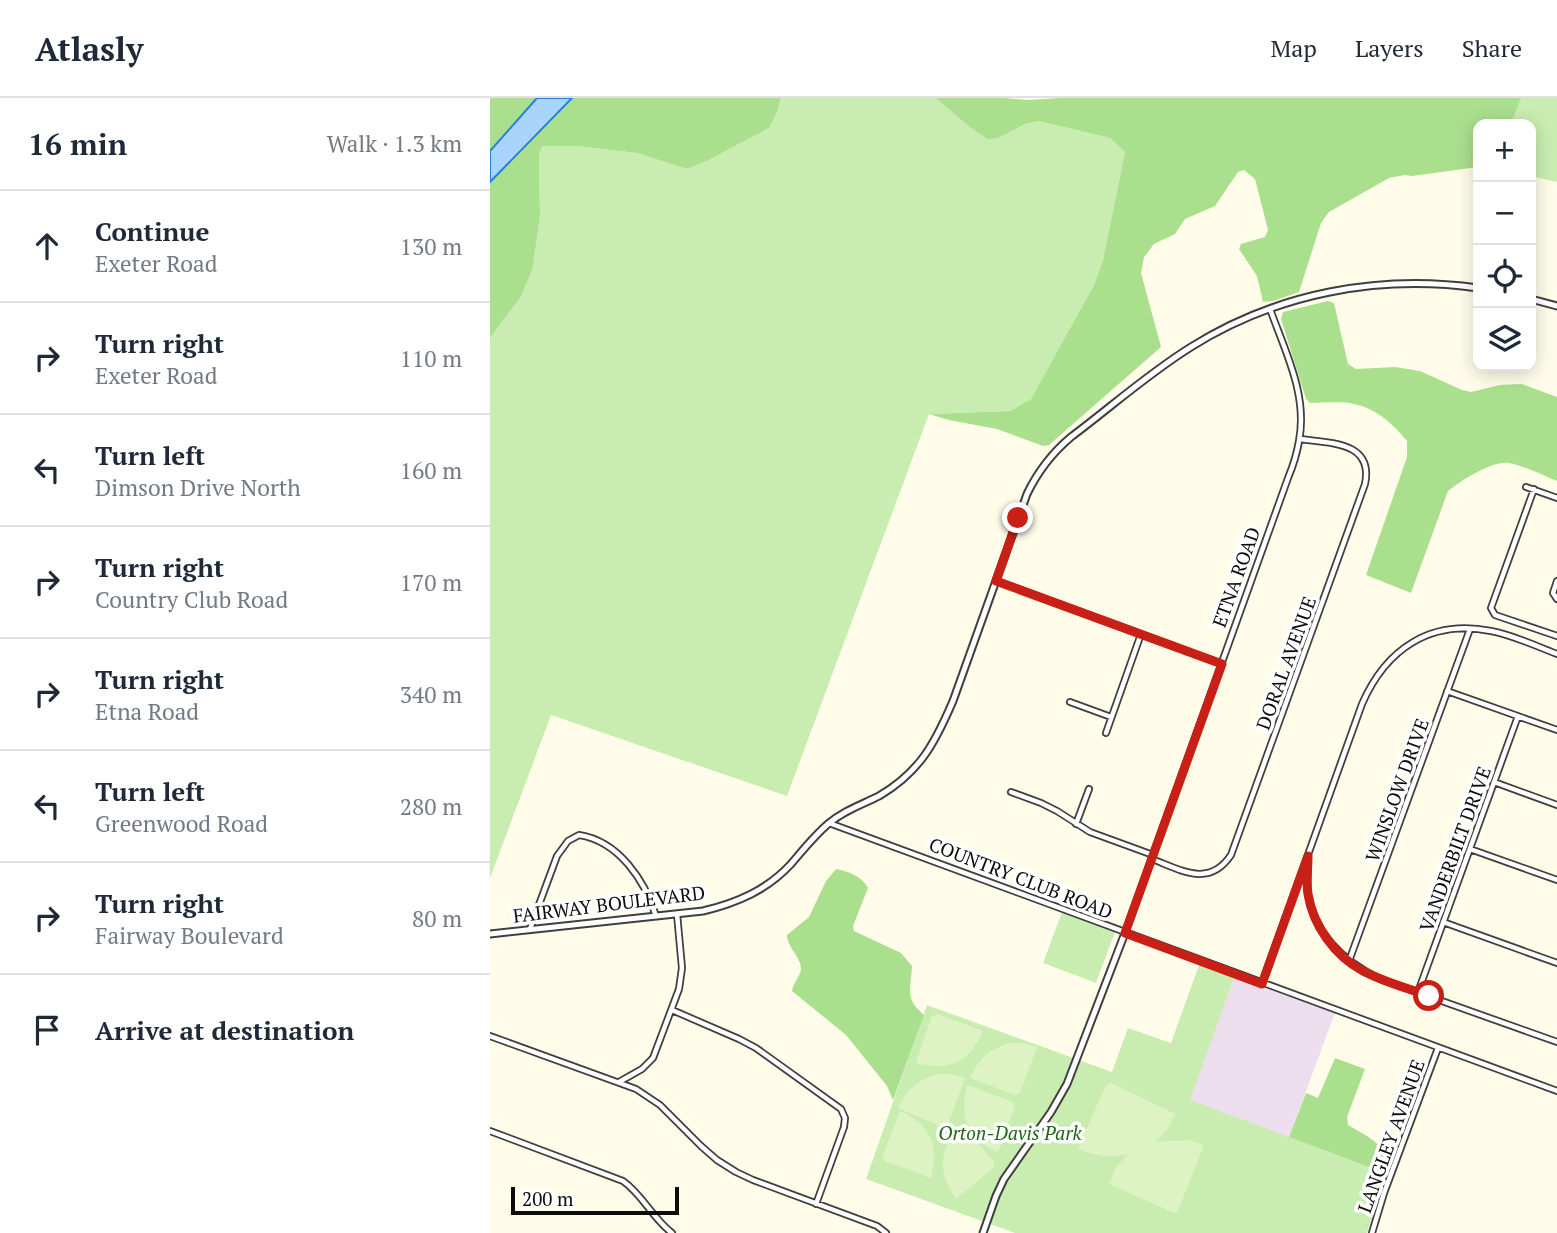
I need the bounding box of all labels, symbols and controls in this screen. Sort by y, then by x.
text: Atlasly [35,27,143,70]
text: Map [1270,32,1317,64]
text: Layers [1355,32,1424,64]
text: Share [1462,32,1522,64]
map controls [1473,119,1536,371]
button: + [1473,119,1536,182]
text: 16 min [28,124,127,164]
text: Walk · 1.3 km [327,128,462,159]
button: − [1473,182,1536,245]
text: Continue [95,214,209,248]
icon: ahead [28,227,66,265]
text: 130 m [400,231,462,262]
button: locate [1473,245,1536,308]
text: Exeter Road [95,248,217,279]
button: layers [1473,308,1536,371]
text: Turn right [95,326,224,360]
icon: right [28,339,66,377]
text: 110 m [400,343,462,374]
text: Exeter Road [95,360,217,391]
text: Turn left [95,438,205,472]
icon: left [28,451,66,489]
text: 160 m [400,455,462,486]
text: Dimson Drive North [95,472,301,503]
route end [1002,502,1033,533]
street label: ETNA ROAD [1206,523,1265,630]
text: Turn right [95,550,224,584]
icon: right [28,563,66,601]
text: 170 m [400,567,462,598]
text: Country Club Road [95,584,288,615]
street label: DORAL AVENUE [1250,593,1321,733]
text: Turn right [95,662,224,696]
icon: right [28,675,66,713]
text: 340 m [400,679,462,710]
text: Etna Road [95,696,199,727]
street label: WINSLOW DRIVE [1359,715,1434,865]
street label: VANDERBILT DRIVE [1413,763,1496,935]
text: Turn left [95,774,205,808]
icon: left [28,787,66,825]
text: 280 m [400,791,462,822]
text: Greenwood Road [95,808,268,839]
street label: COUNTRY CLUB ROAD [926,831,1117,924]
street label: FAIRWAY BOULEVARD [511,879,706,928]
text: Turn right [95,886,224,920]
icon: right [28,899,66,937]
text: 80 m [412,903,462,934]
text: Fairway Boulevard [95,920,284,951]
route start [1413,980,1444,1011]
icon: arrive [28,1011,66,1049]
text: Arrive at destination [95,1013,354,1047]
street label: LANGLEY AVENUE [1351,1056,1430,1216]
park label: Orton-Davis Park [938,1120,1083,1145]
scale bar [511,1184,679,1216]
text: 200 m [522,1186,573,1211]

